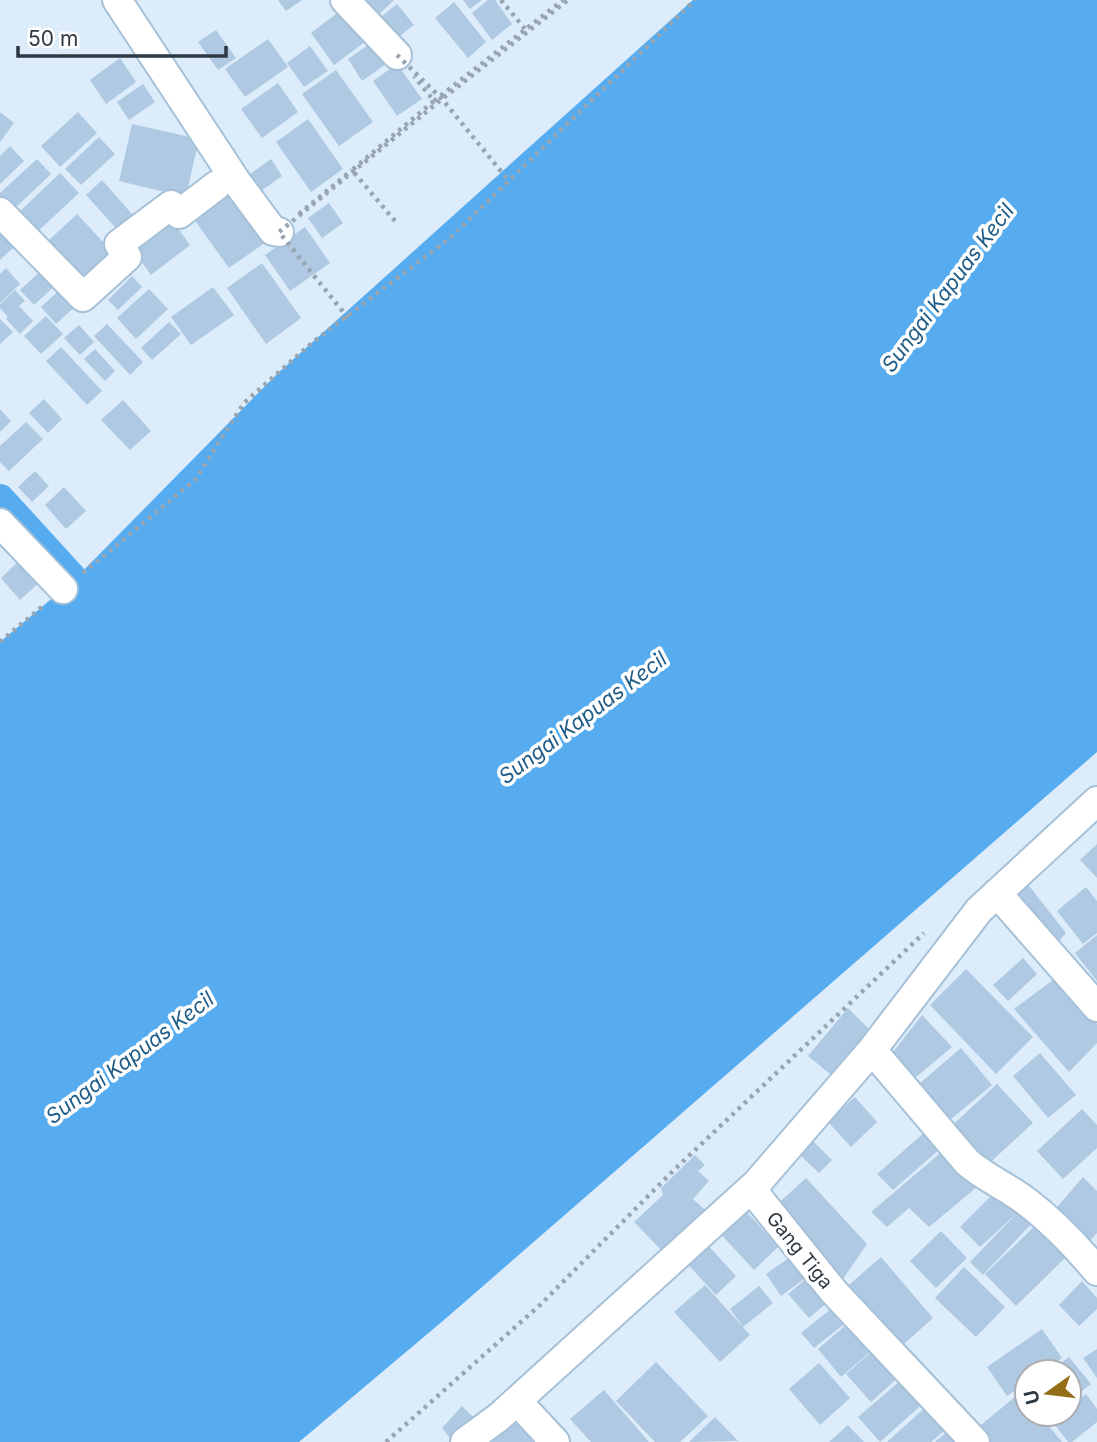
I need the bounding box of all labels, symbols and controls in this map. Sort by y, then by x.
scale bar [18,14,226,58]
text: 50 m [28,26,78,51]
water label: Sungai Kapuas Kecil [876,198,1020,377]
water label: Sungai Kapuas Kecil [494,646,672,789]
water label: Sungai Kapuas Kecil [41,986,219,1129]
street label: Gang Tiga [762,1207,838,1293]
north arrow [1013,1358,1083,1428]
text: U [1019,1387,1045,1407]

